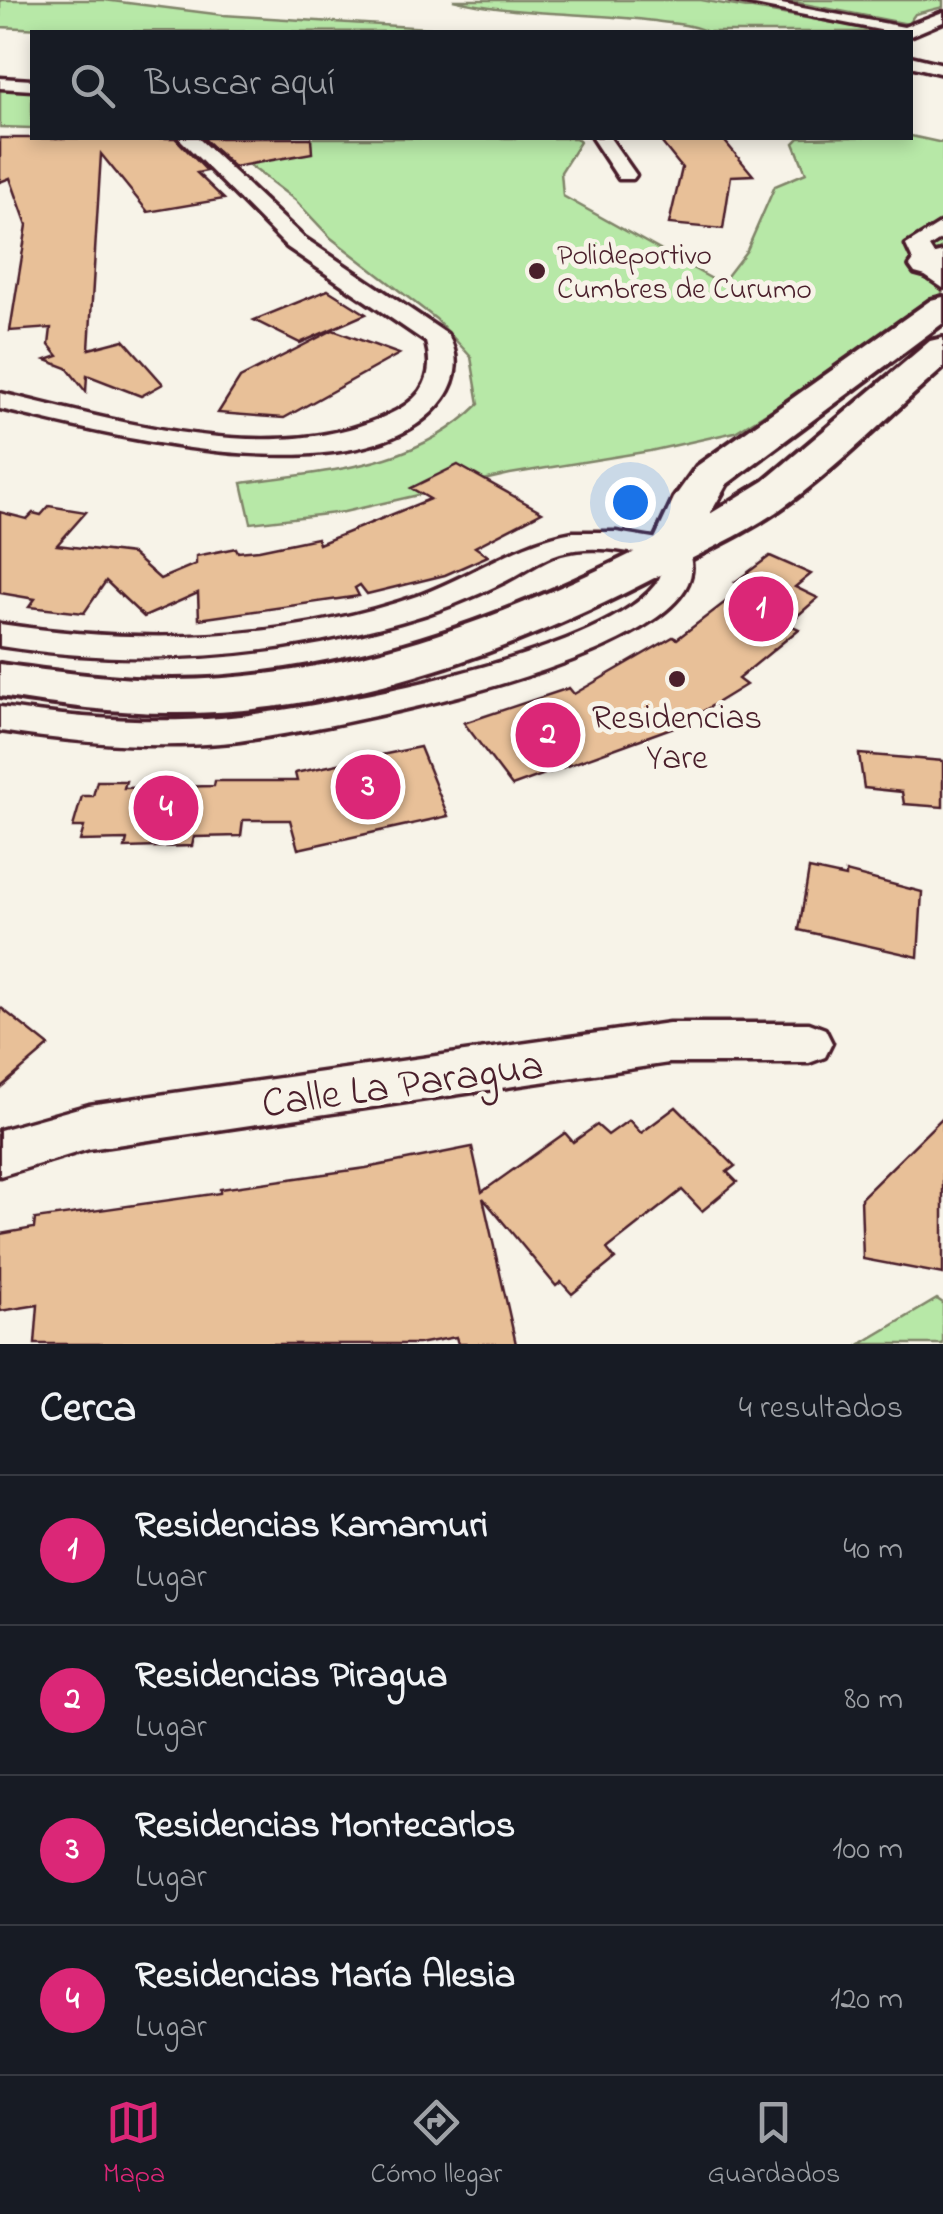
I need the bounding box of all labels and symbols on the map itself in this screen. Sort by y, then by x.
place label: Polideportivo Cumbres de Curumo [557,235,812,313]
marker: Polideportivo Cumbres de Curumo [526,260,548,282]
your location [605,477,656,528]
pin: 1 [728,572,794,646]
marker: Residencias Yare [666,668,688,690]
place label: Residencias Yare [592,694,762,785]
pin: 2 [516,698,580,772]
pin: 3 [336,750,400,824]
pin: 4 [134,770,198,846]
street label: Calle La Paragua [258,1037,547,1136]

